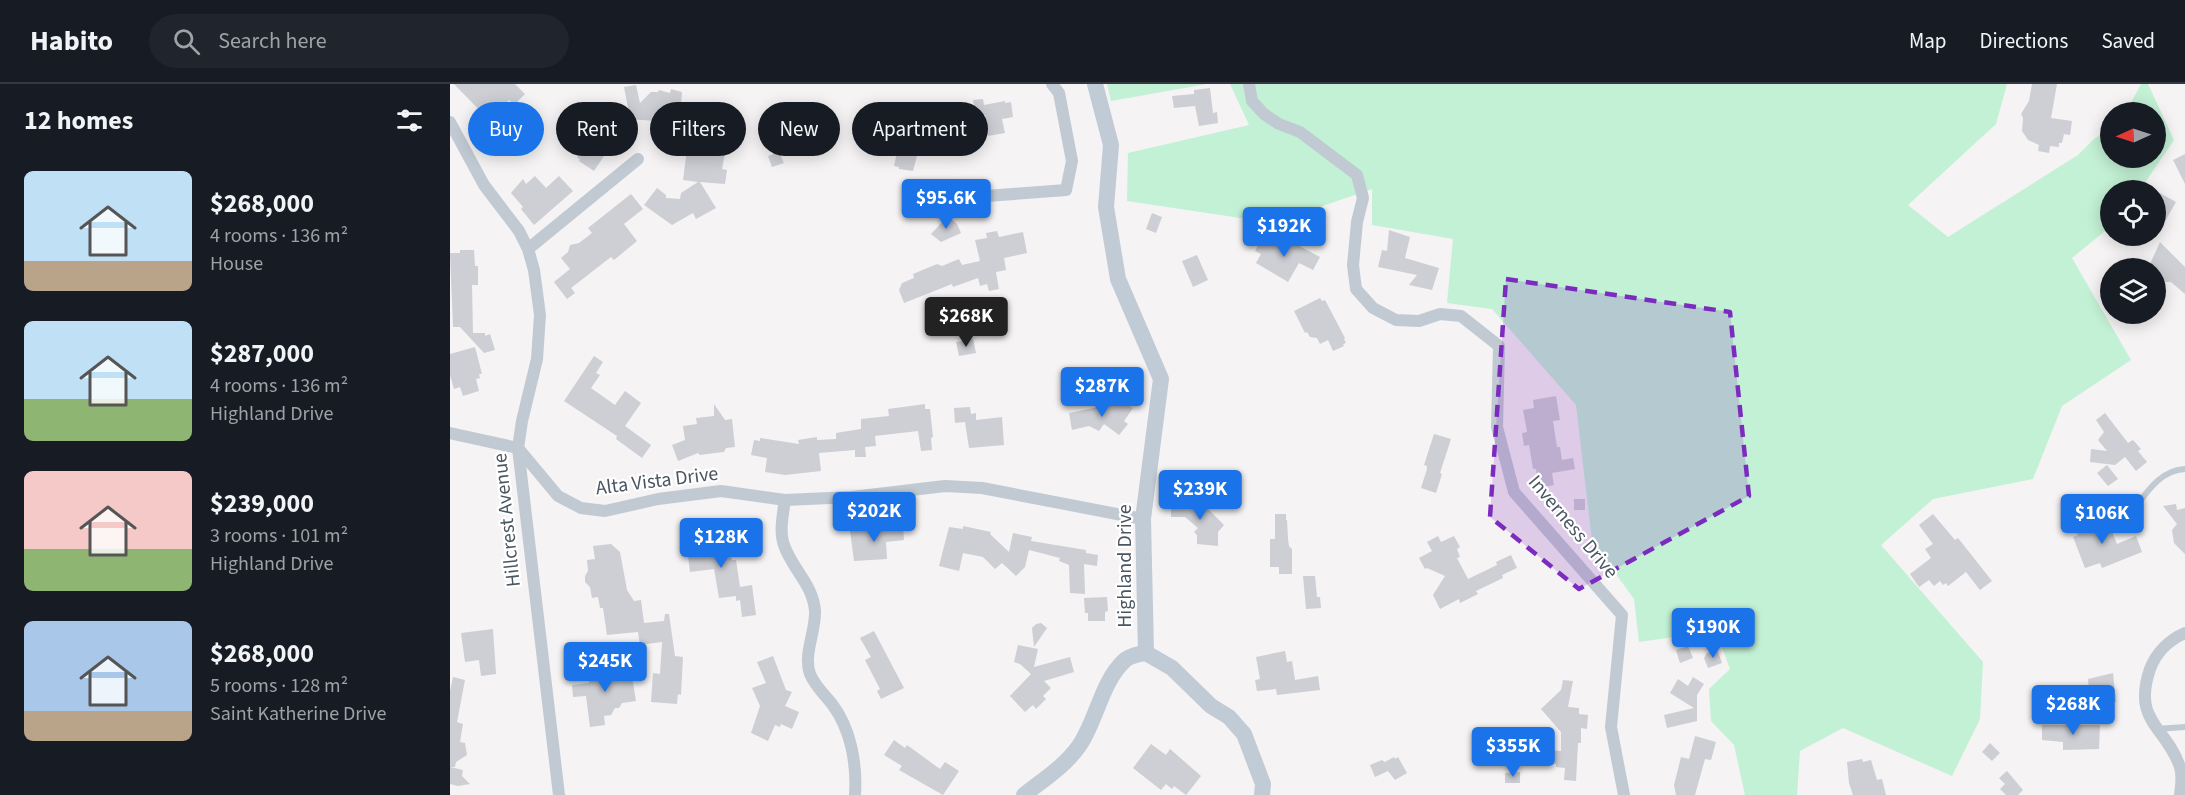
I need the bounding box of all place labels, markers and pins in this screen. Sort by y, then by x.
pin: $95.6K [897,179,995,230]
pin: $192K [1242,207,1326,258]
pin: $268K [924,297,1008,348]
pin: $287K [1060,367,1144,418]
pin: $239K [1158,470,1242,521]
pin: $202K [832,492,916,543]
pin: $106K [2060,494,2144,545]
pin: $128K [679,518,763,569]
pin: $190K [1671,608,1755,659]
pin: $245K [563,642,647,693]
pin: $268K [2031,685,2115,736]
pin: $355K [1471,727,1555,778]

